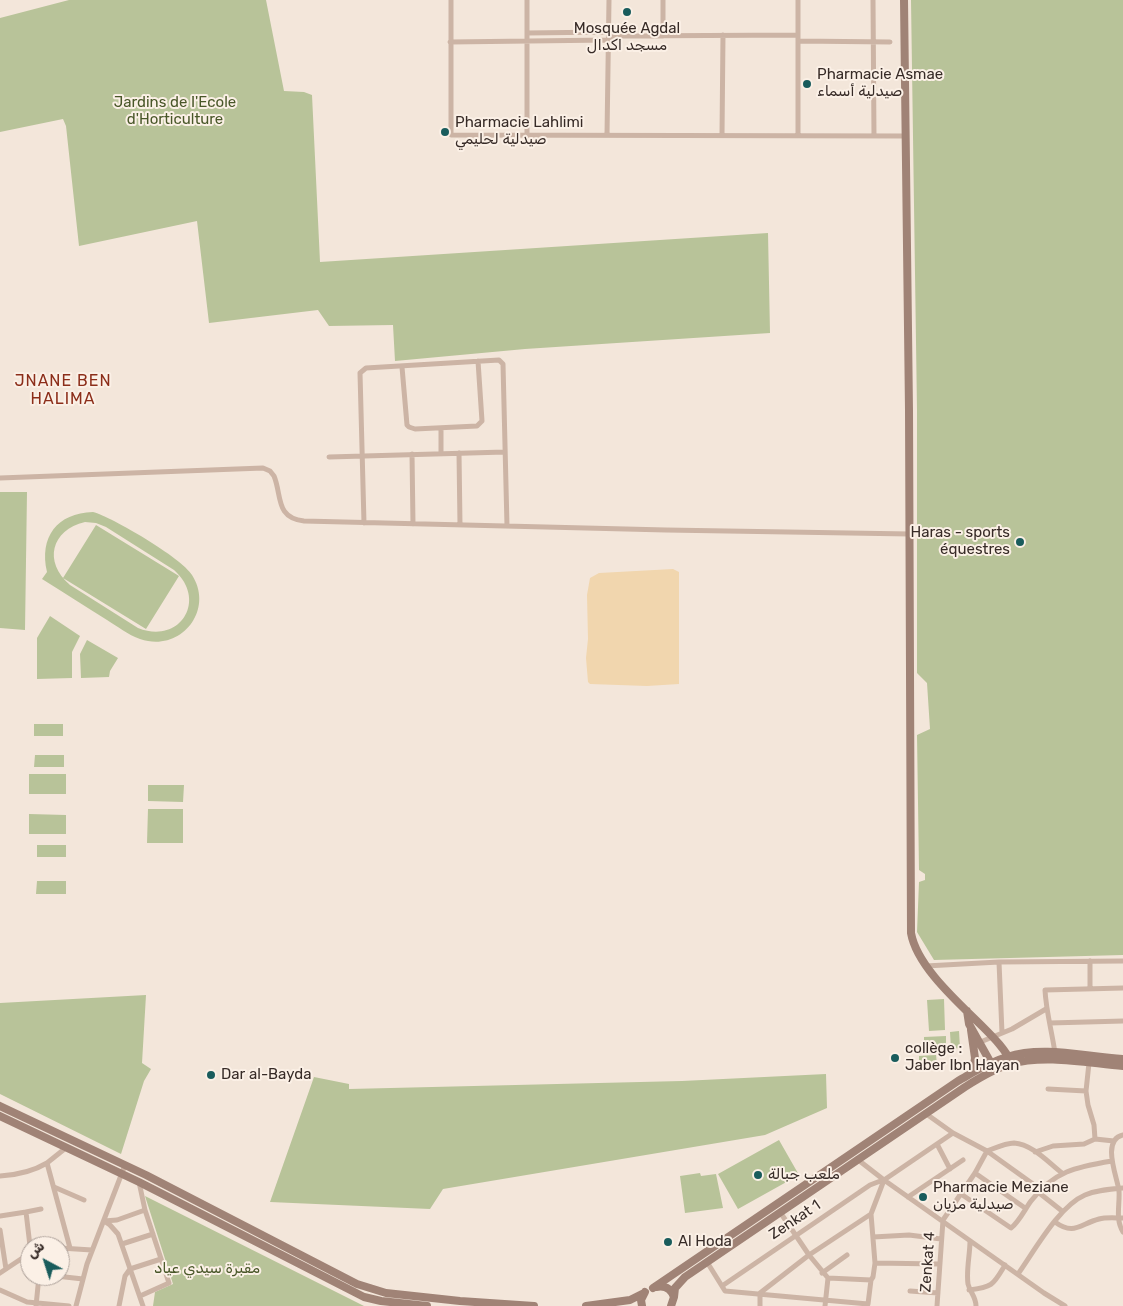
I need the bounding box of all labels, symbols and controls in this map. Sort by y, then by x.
marker: Mosquée Agdal مسجد اكدال [621,6,633,18]
place label: Mosquée Agdal مسجد اكدال [574,20,680,55]
place label: Pharmacie Asmae صيدلية أسماء [817,66,943,101]
marker: Pharmacie Asmae صيدلية أسماء [801,78,813,90]
park label: Jardins de I'Ecole d'Horticulture [114,94,236,129]
place label: Pharmacie Lahlimi صيدلية لحليمي [455,114,583,149]
marker: Pharmacie Lahlimi صيدلية لحليمي [439,126,451,138]
district label: JNANE BEN HALIMA [13,371,113,409]
place label: Haras - sports équestres [910,524,1010,559]
marker: Haras - sports équestres [1014,536,1026,548]
place label: collège : Jaber Ibn Hayan [905,1040,1019,1075]
marker: collège : Jaber Ibn Hayan [889,1052,901,1064]
place label: Dar al-Bayda [221,1066,311,1084]
marker: Dar al-Bayda [205,1069,217,1081]
place label: ملعب جبالة [768,1166,840,1184]
marker: ملعب جبالة [752,1169,764,1181]
place label: Pharmacie Meziane صيدلية مزيان [933,1179,1069,1214]
marker: Pharmacie Meziane صيدلية مزيان [917,1191,929,1203]
street label: Zenkat 1 [766,1196,824,1244]
street label: Zenkat 4 [917,1231,939,1293]
place label: Al Hoda [678,1233,732,1251]
north arrow [20,1236,70,1286]
marker: Al Hoda [662,1236,674,1248]
text: ش [23,1238,48,1262]
park label: مقبرة سيدي عياد [154,1260,260,1278]

